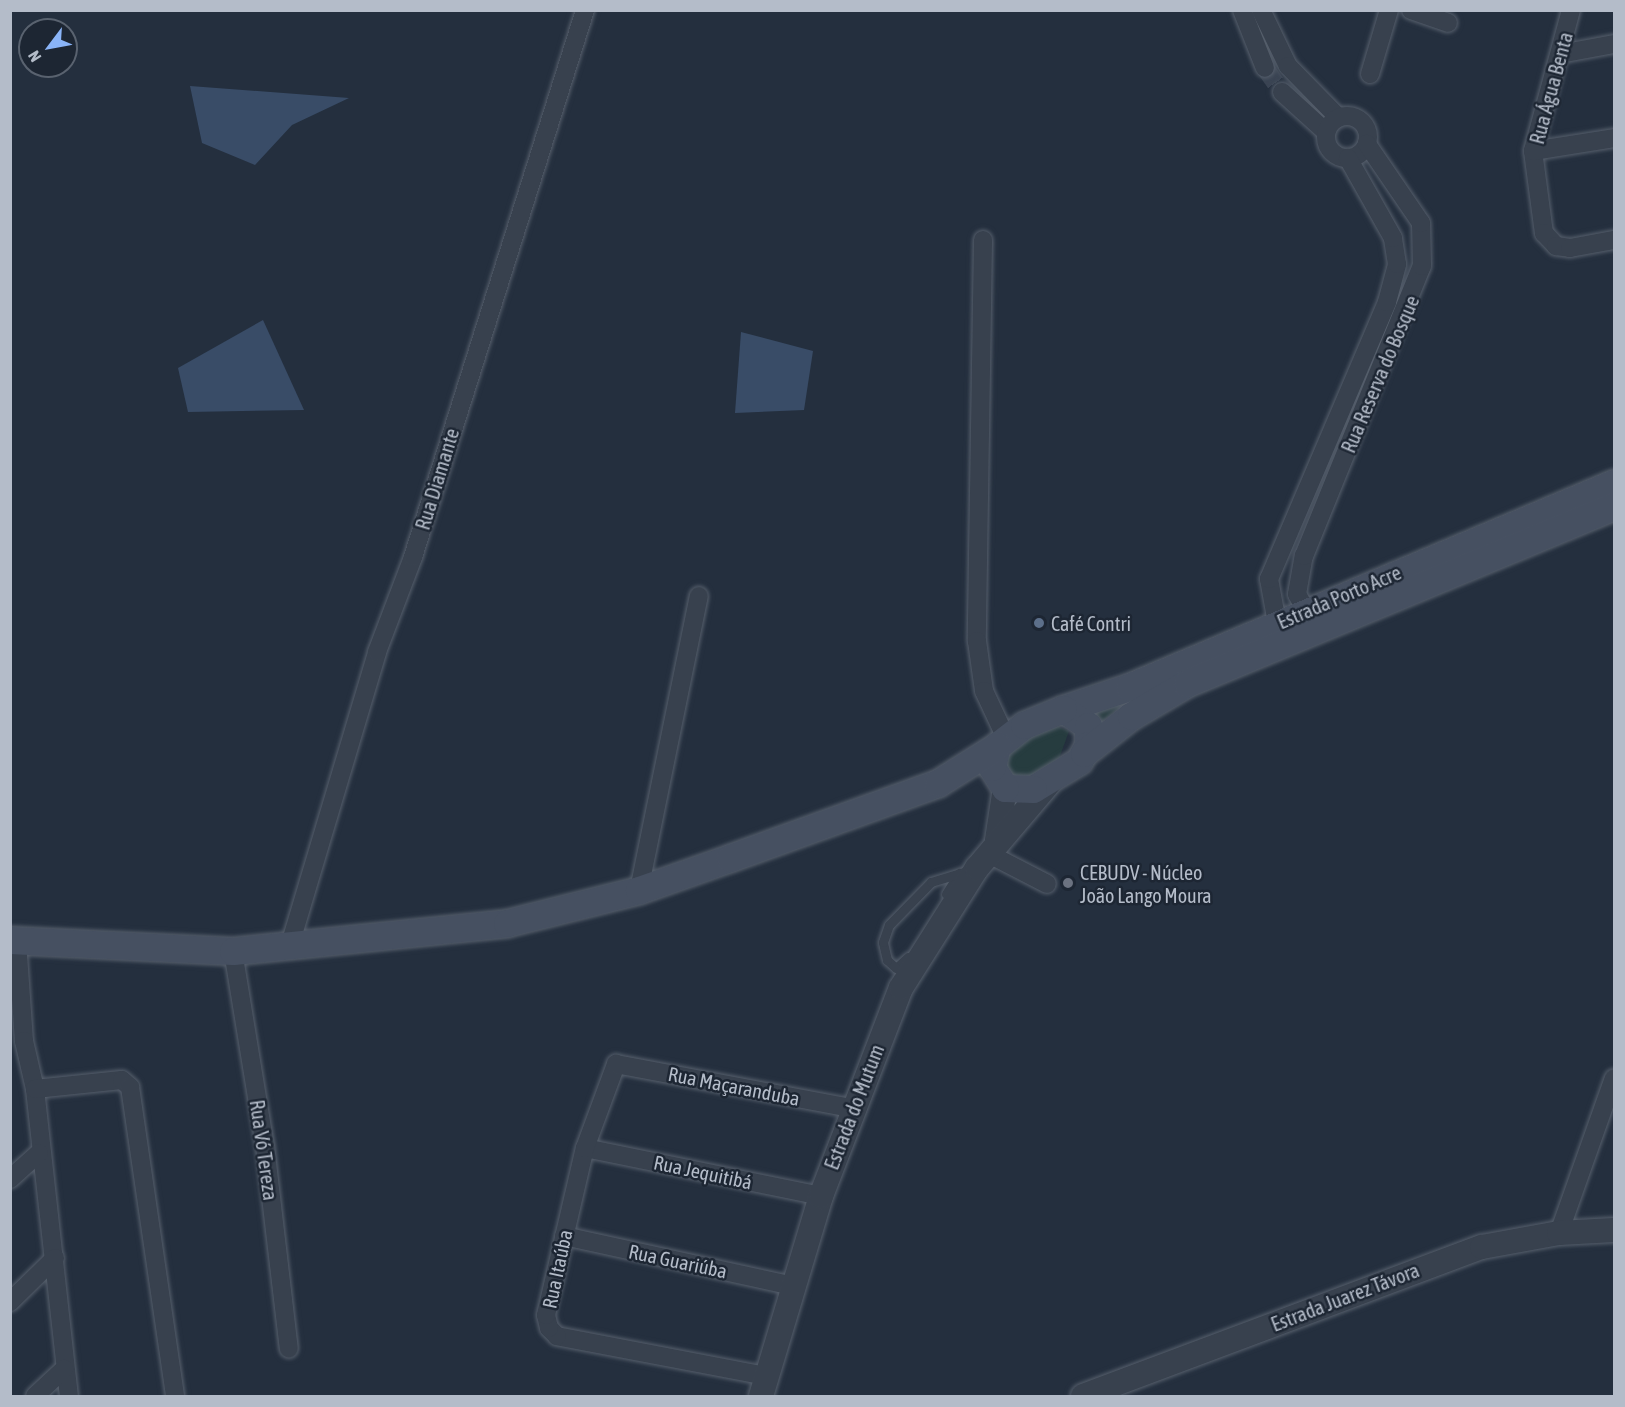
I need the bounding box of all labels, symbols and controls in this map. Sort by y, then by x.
north arrow [18,18,78,78]
street label: Rua Água Benta [1525,29,1577,147]
text: N [24,48,45,65]
street label: Rua Reserva do Bosque [1336,292,1424,456]
street label: Rua Diamante [410,425,464,533]
street label: Estrada Porto Acre [1273,560,1405,634]
place label: Café Contri [1051,611,1131,635]
marker: Café Contri [1032,616,1046,630]
place label: CEBUDV - Núcleo João Lango Moura [1080,860,1212,907]
marker: CEBUDV - Núcleo João Lango Moura [1061,876,1075,890]
street label: Estrada do Mutum [819,1041,889,1173]
street label: Rua Maçaranduba [666,1061,802,1111]
street label: Rua Vó Tereza [245,1098,283,1202]
street label: Rua Jequitibá [652,1150,754,1194]
street label: Rua Itaúba [537,1227,577,1311]
street label: Rua Guariúba [626,1239,730,1283]
street label: Estrada Juarez Távora [1267,1258,1423,1336]

